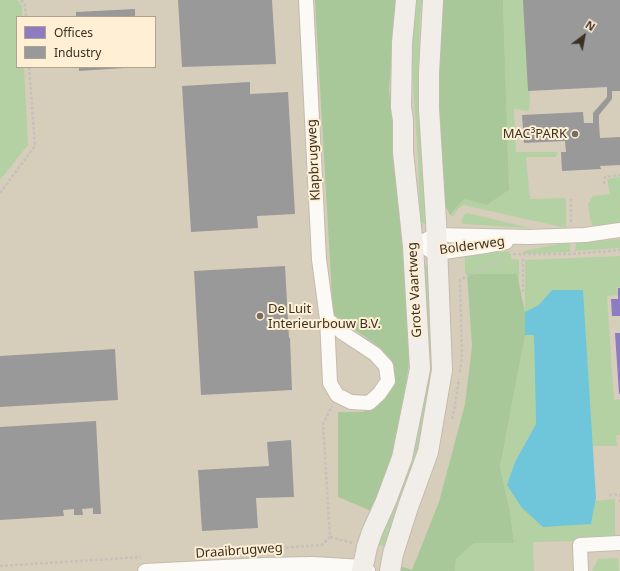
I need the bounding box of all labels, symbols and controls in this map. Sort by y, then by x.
legend [16,16,156,68]
north arrow [564,16,604,56]
text: N [583,17,598,34]
text: Offices [54,24,93,41]
text: Industry [54,44,101,61]
street label: Klapbrugweg [304,119,324,201]
place label: MAC³PARK [503,126,567,142]
marker: MAC³PARK [570,129,580,139]
street label: Bolderweg [438,234,506,258]
street label: Grote Vaartweg [405,242,425,338]
place label: De Luit Interieurbouw B.V. [268,301,381,332]
marker: De Luit Interieurbouw B.V. [255,311,265,321]
street label: Draaibrugweg [195,540,283,562]

